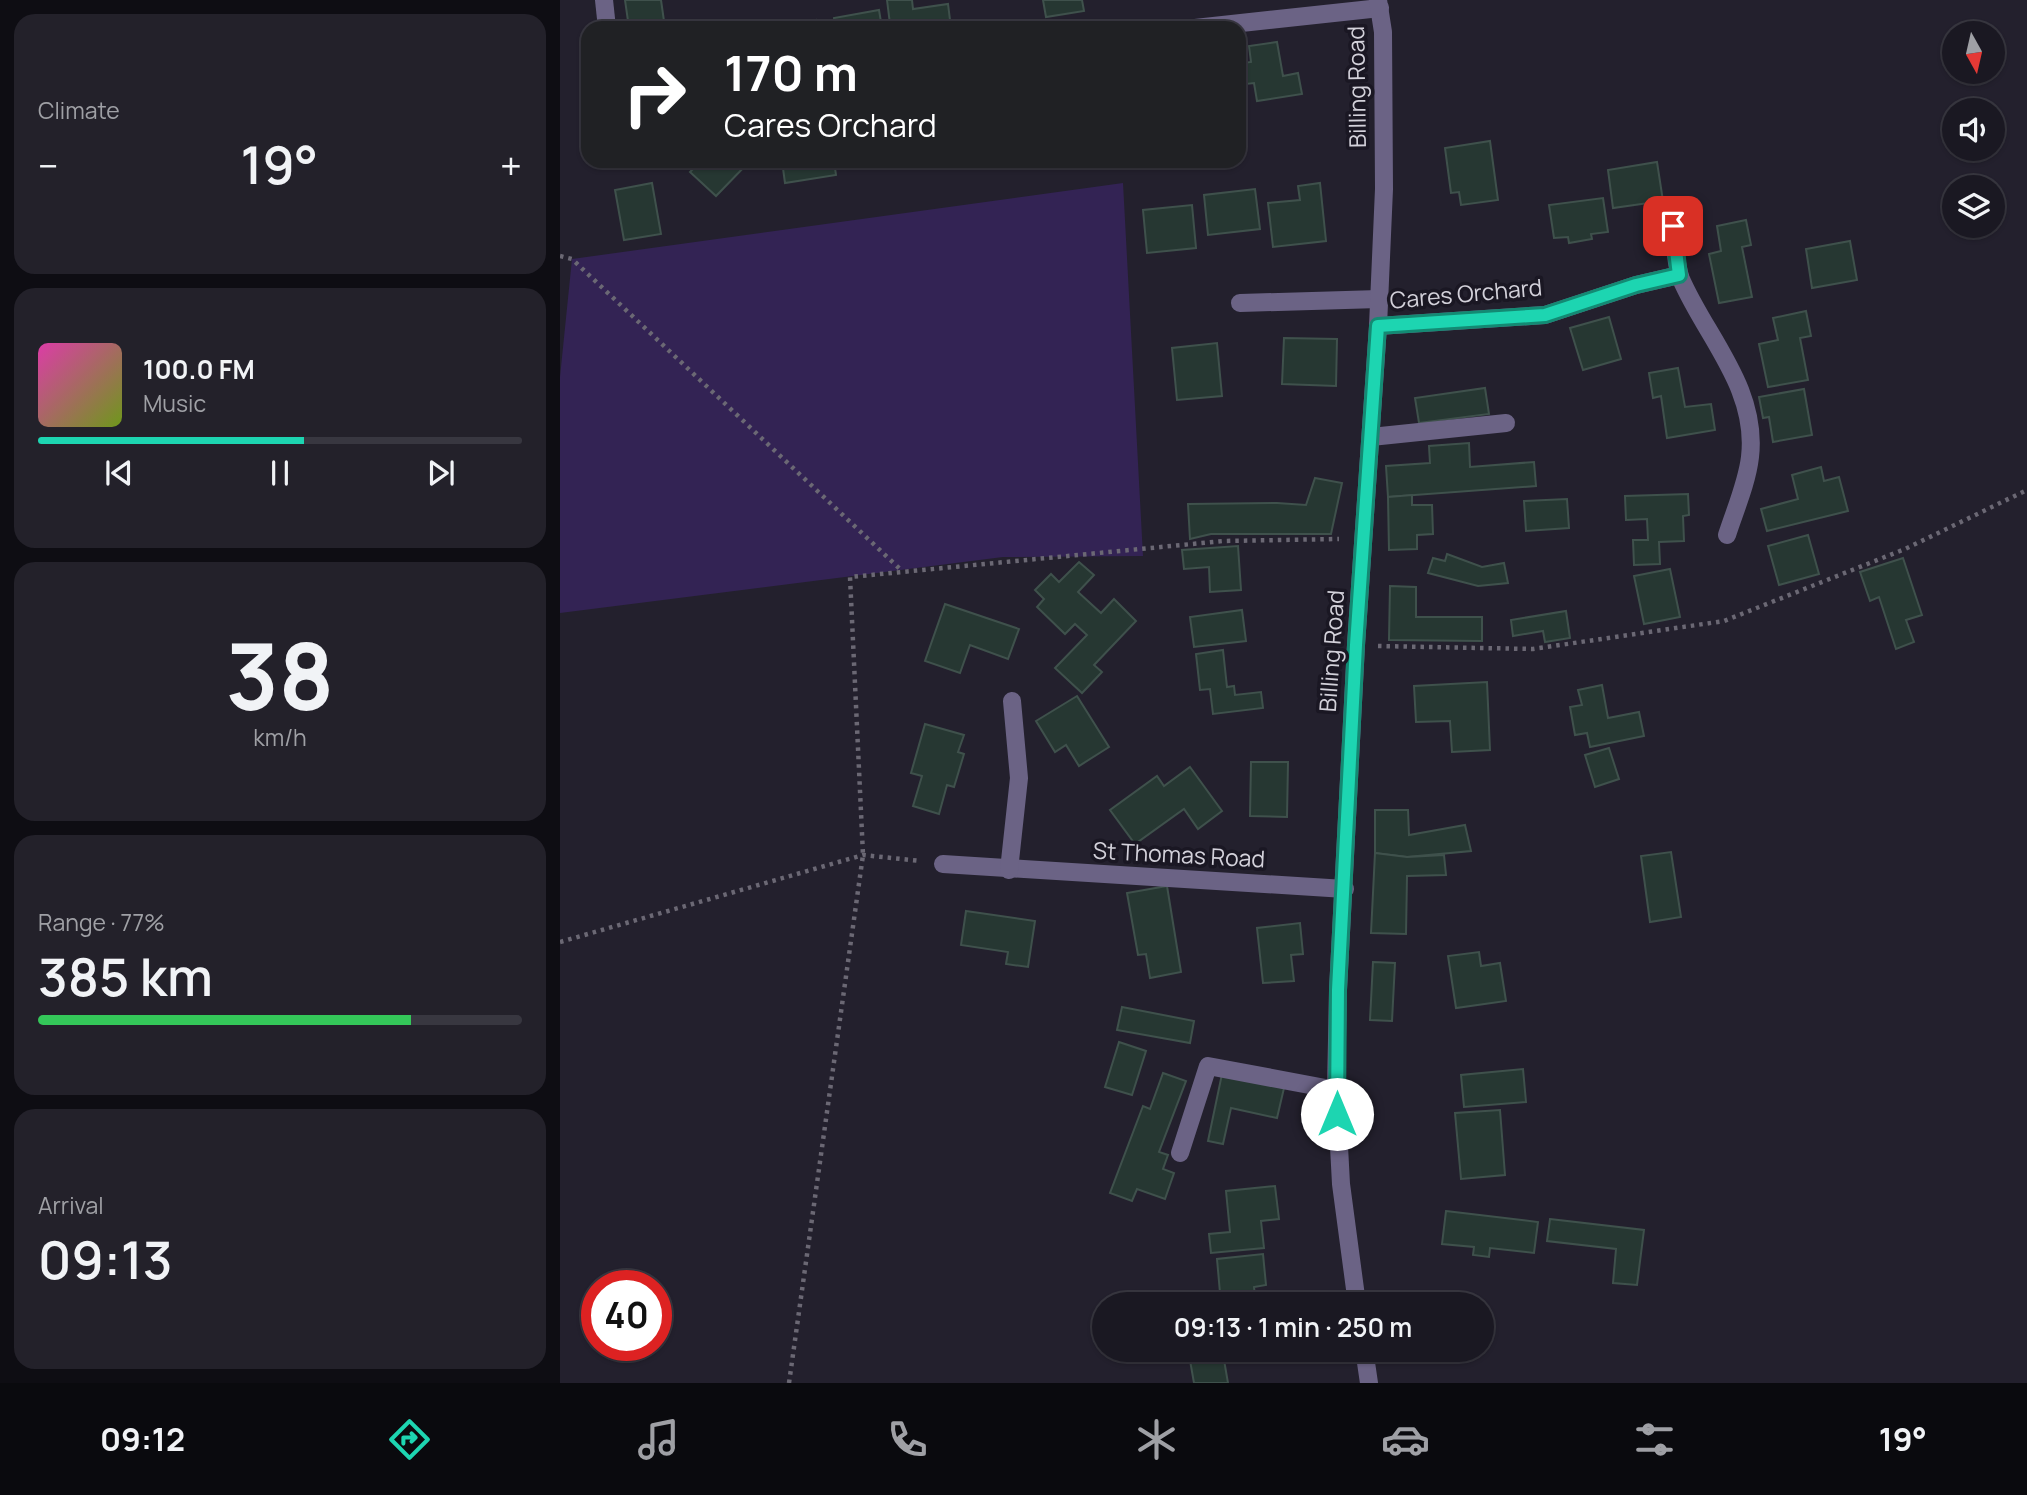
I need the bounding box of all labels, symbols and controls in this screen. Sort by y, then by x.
north arrow [1942,21,2006,84]
map controls [1942,21,2005,238]
street label: Billing Road [1339,26,1373,148]
text: 170 m [724,39,858,106]
icon: right [609,49,700,140]
text: Climate [38,94,120,126]
button: sound [1942,98,2005,161]
text: Cares Orchard [724,103,937,147]
text: 19° [240,129,318,200]
text: − [38,139,59,191]
text: + [500,139,522,191]
button: layers [1942,175,2005,238]
pin [1643,196,1703,256]
icon: arrive [1654,207,1692,245]
street label: Cares Orchard [1388,270,1544,316]
text: 100.0 FM [143,351,255,387]
text: Music [143,387,206,419]
icon: previous [100,454,138,492]
icon: pause [261,454,299,492]
icon: next [422,454,460,492]
street label: Billing Road [1311,589,1351,713]
text: 38 [226,613,334,737]
text: km/h [253,721,307,753]
street label: St Thomas Road [1092,834,1266,874]
text: Range · 77% [38,906,165,938]
text: 385 km [38,941,213,1012]
position arrow [1300,1077,1374,1151]
text: Arrival [38,1189,104,1221]
text: 09:13 [38,1224,172,1295]
speed limit sign: 40 [581,1270,672,1361]
text: 09:13 · 1 min · 250 m [1174,1309,1412,1345]
icon: directions [385,1415,434,1464]
icon: music [634,1415,683,1464]
icon: phone [883,1415,932,1464]
icon: climate [1132,1415,1181,1464]
icon: car [1381,1415,1430,1464]
icon: filters [1630,1415,1679,1464]
text: 09:12 [100,1417,185,1461]
text: 19° [1879,1417,1927,1461]

